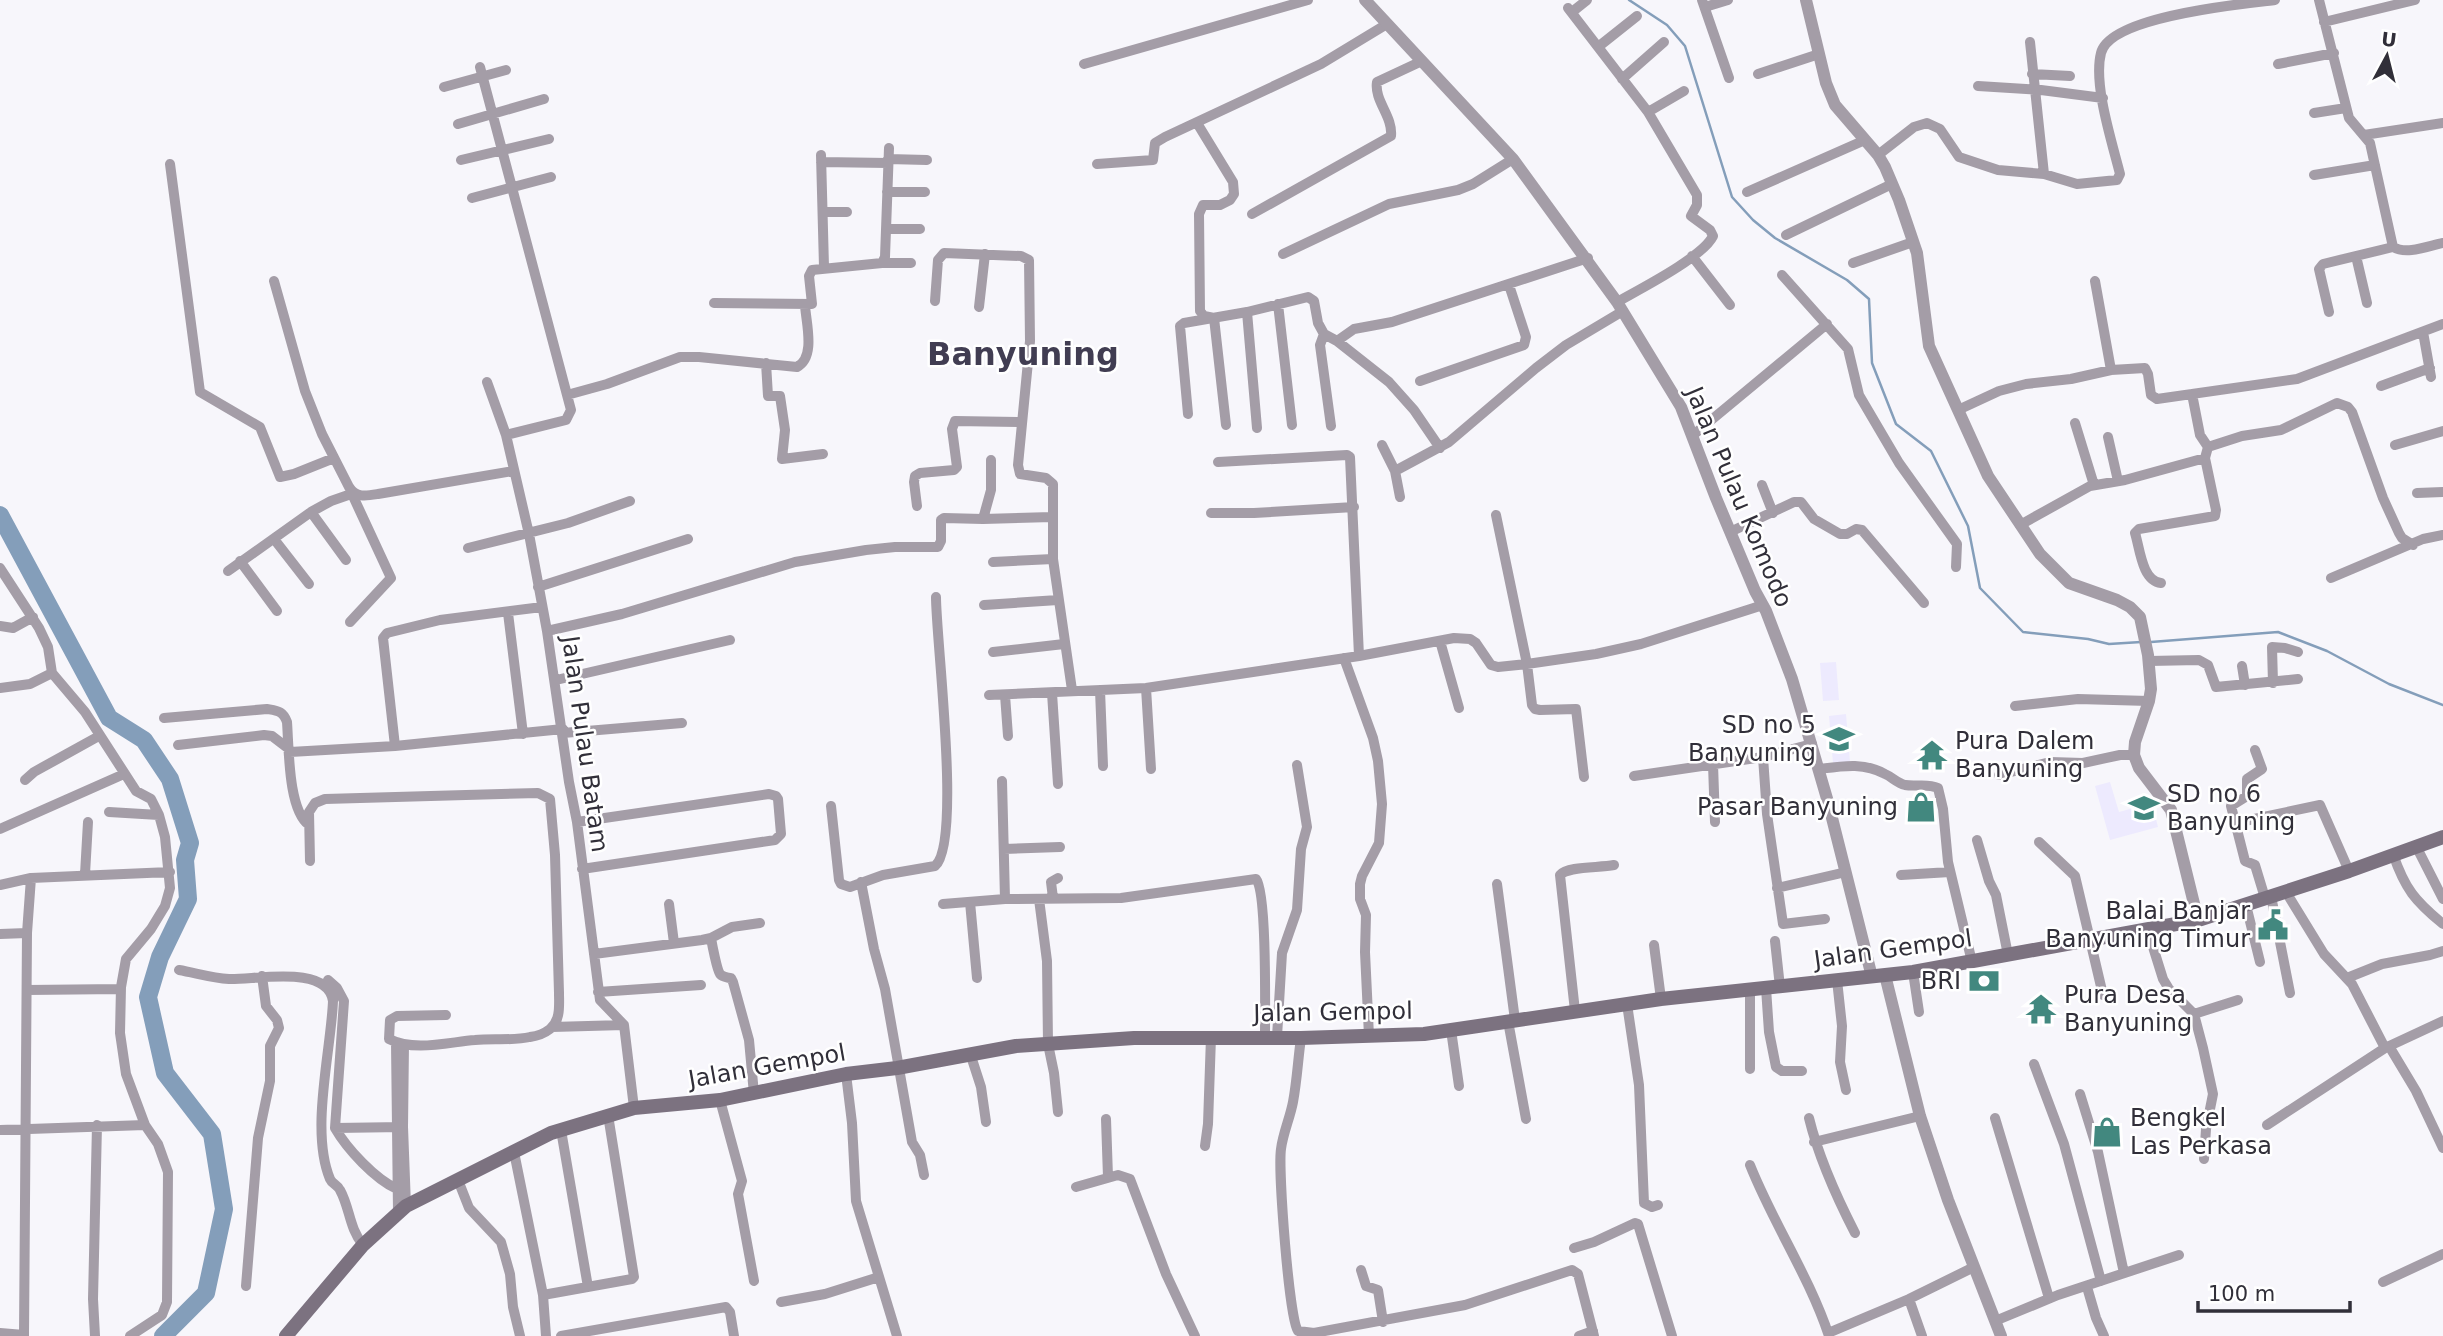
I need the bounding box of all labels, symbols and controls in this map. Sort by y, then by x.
north arrow [2352,21,2422,91]
text: U [2380,27,2398,51]
district label: Banyuning [927,335,1119,373]
street label: Jalan Pulau Komodo [1679,381,1798,611]
street label: Jalan Pulau Batam [556,632,614,854]
place label: SD no 5 Banyuning [1688,711,1816,767]
school or university icon: SD no 5 Banyuning [1822,722,1856,756]
place label: Pura Dalem Banyuning [1955,727,2094,783]
temple icon: Pura Dalem Banyuning [1915,738,1949,772]
place label: SD no 6 Banyuning [2167,780,2295,836]
shop icon: Pasar Banyuning [1904,790,1938,824]
school or university icon: SD no 6 Banyuning [2127,791,2161,825]
place label: Pasar Banyuning [1697,793,1898,821]
place label: Balai Banjar Banyuning Timur [2045,897,2250,953]
public building icon: Balai Banjar Banyuning Timur [2256,908,2290,942]
street label: Jalan Gempol [1810,924,1974,974]
bank icon: BRI [1967,964,2001,998]
place label: BRI [1921,967,1961,995]
place label: Pura Desa Banyuning [2064,981,2192,1037]
temple icon: Pura Desa Banyuning [2024,992,2058,1026]
street label: Jalan Gempol [1251,997,1413,1027]
street label: Jalan Gempol [684,1038,848,1094]
place label: Bengkel Las Perkasa [2130,1104,2272,1160]
shop icon: Bengkel Las Perkasa [2090,1115,2124,1149]
scale bar [2198,1270,2350,1314]
text: 100 m [2208,1282,2275,1306]

